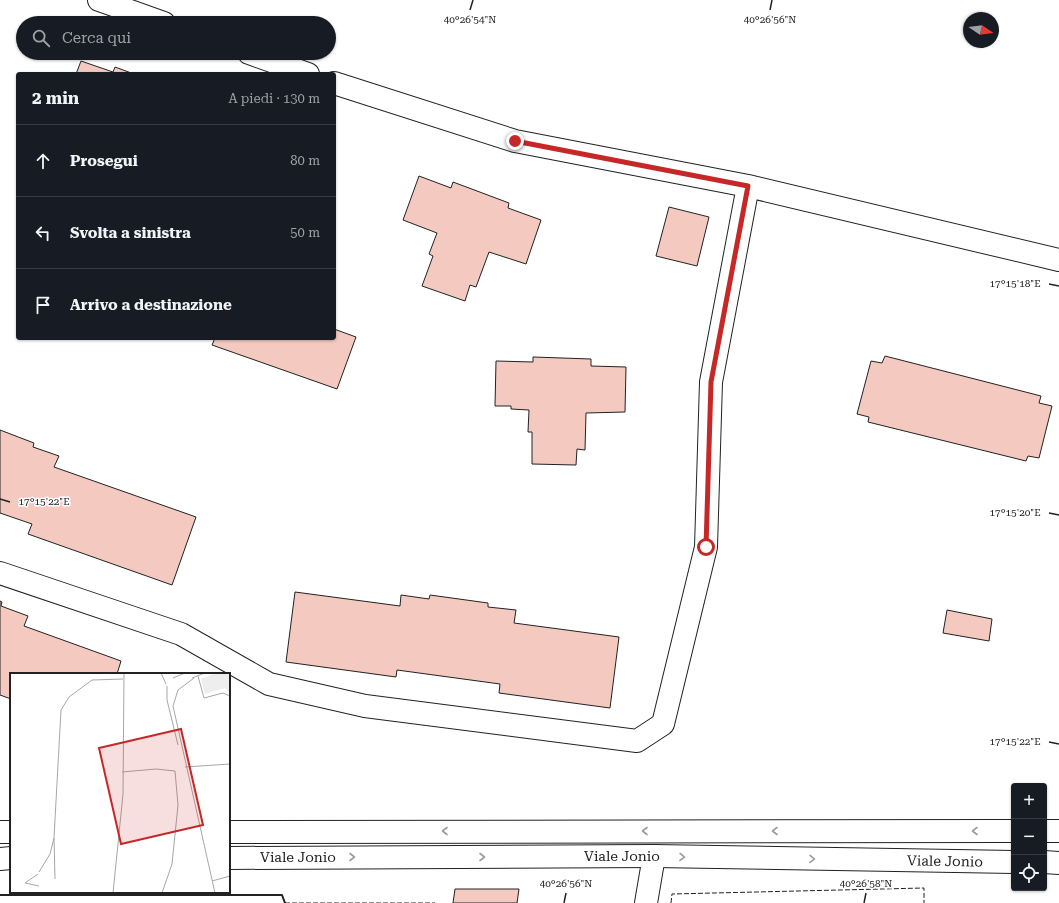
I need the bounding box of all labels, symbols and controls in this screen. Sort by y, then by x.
north arrow [963,12,999,48]
text: 40°26'54"N [444,14,496,25]
text: 40°26'56"N [744,14,796,25]
search box [16,16,336,60]
icon: search [30,27,52,49]
text: Cerca qui [62,29,131,47]
text: 2 min [32,88,79,108]
text: A piedi · 130 m [228,91,320,106]
route end [506,132,524,150]
icon: ahead [32,150,54,172]
text: Prosegui [70,152,138,170]
text: 80 m [290,153,320,168]
icon: left [32,222,54,244]
text: Svolta a sinistra [70,224,191,242]
text: 50 m [290,225,320,240]
text: 17°15'18"E [989,278,1041,289]
icon: arrive [32,294,54,316]
text: Arrivo a destinazione [70,296,232,314]
text: 17°15'22"E [18,496,70,507]
text: 17°15'20"E [989,507,1041,518]
route start [697,538,715,556]
inset map [10,673,230,893]
text: 17°15'22"E [989,736,1041,747]
map controls [1011,783,1047,891]
button: + [1011,783,1047,819]
button: − [1011,819,1047,855]
one-way arrow [442,827,448,835]
one-way arrow [642,827,648,835]
one-way arrow [772,827,778,835]
one-way arrow [972,827,978,835]
street label: Viale Jonio [584,848,660,864]
street label: Viale Jonio [260,849,336,865]
street label: Viale Jonio [907,852,983,870]
one-way arrow [349,853,355,861]
one-way arrow [479,853,485,861]
one-way arrow [679,853,685,861]
one-way arrow [809,855,815,863]
button: locate [1011,855,1047,891]
text: 40°26'56"N [540,878,592,889]
text: 40°26'58"N [840,878,892,889]

